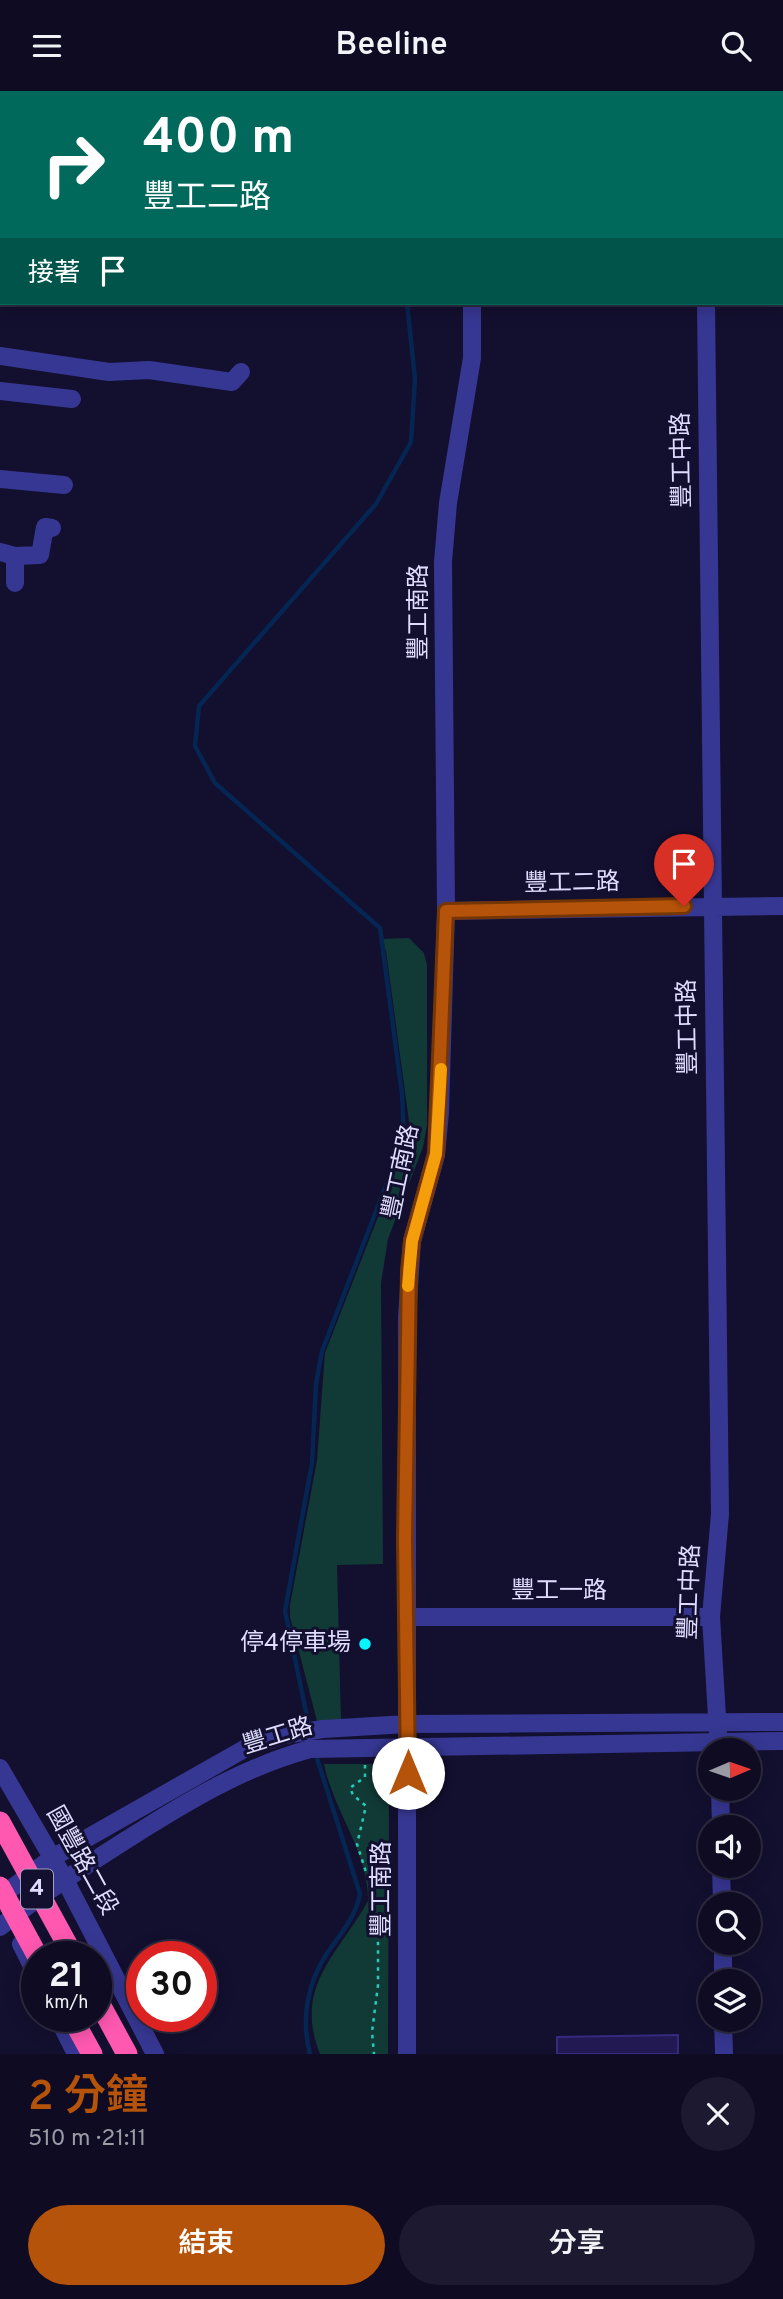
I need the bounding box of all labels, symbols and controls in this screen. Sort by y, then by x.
text: Beeline [335,26,448,66]
icon: menu [28,27,66,65]
icon: search [717,27,755,65]
text: 400 m [143,109,294,171]
icon: right [28,119,119,210]
text: 豐工二路 [143,179,271,219]
icon: arrive [94,252,132,290]
text: 接著 [28,258,80,291]
street label: 豐工中路 [667,412,699,508]
street label: 豐工南路 [405,564,435,660]
pin [654,834,714,906]
icon: arrive [665,845,703,883]
street label: 豐工二路 [524,868,620,900]
street label: 豐工中路 [673,979,705,1075]
street label: 豐工南路 [377,1122,427,1222]
street label: 豐工中路 [674,1544,708,1640]
street label: 豐工一路 [511,1577,607,1607]
place label: 停4停車場 [240,1629,351,1659]
marker: 停4停車場 [357,1636,373,1652]
street label: 豐工路 [239,1712,317,1762]
position arrow [371,1736,445,1810]
north arrow [698,1738,761,1801]
map controls [698,1738,761,2032]
street label: 國豐路二段 [39,1801,123,1921]
button: sound [698,1815,761,1878]
street label: 豐工南路 [368,1841,398,1937]
road number: 4 [21,1869,53,1908]
button: search [698,1892,761,1955]
speed limit sign: 30 [126,1941,217,2032]
text: 21 [49,1955,84,1999]
button: layers [698,1969,761,2032]
text: km/h [45,1992,88,2015]
text: 2 分鐘 [28,2072,148,2125]
button: close [681,2077,755,2151]
text: 510 m · 21:11 [28,2125,146,2154]
button: 結束 [28,2205,385,2285]
button: 分享 [399,2205,755,2285]

